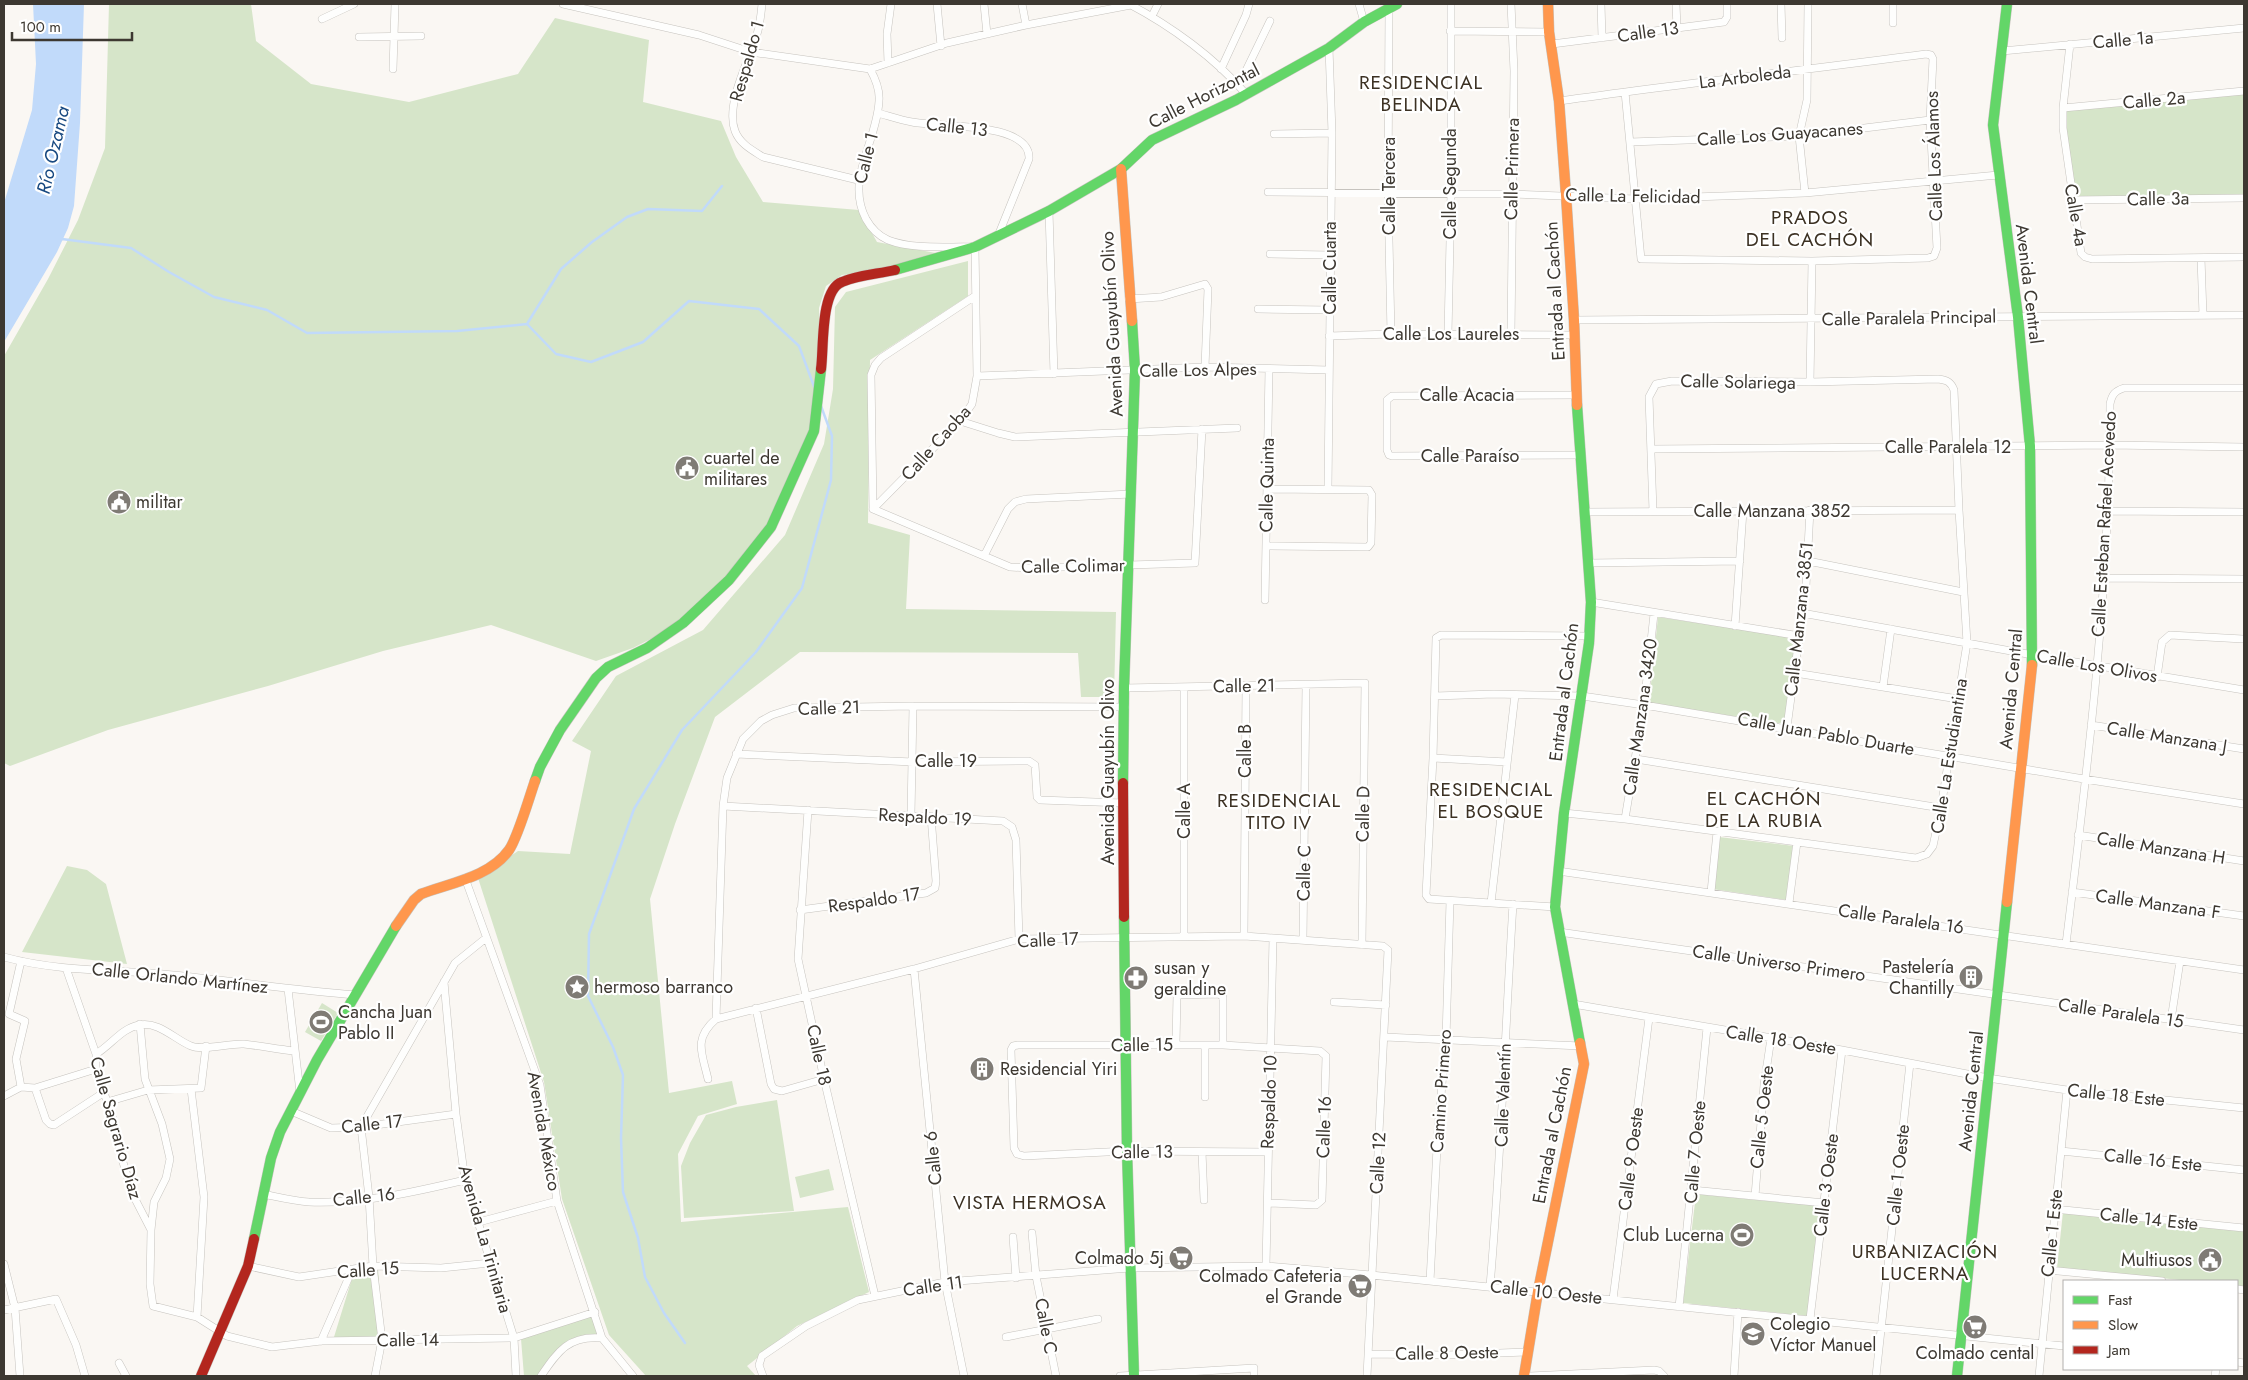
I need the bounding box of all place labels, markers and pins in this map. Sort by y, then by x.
place label: cuartel de militares [704,445,780,492]
public building icon: cuartel de militares [674,455,700,481]
public building icon: militar [106,489,132,515]
place label: militar [136,489,184,515]
place label: Pastelería Chantilly [1882,954,1954,1001]
place label: susan y geraldine [1154,955,1226,1002]
building icon: Pastelería Chantilly [1958,964,1984,990]
pharmacy icon: susan y geraldine [1123,965,1149,991]
place icon: hermoso barranco [564,974,590,1000]
place label: hermoso barranco [594,974,733,1000]
place label: Cancha Juan Pablo II [338,999,432,1046]
sports icon: Cancha Juan Pablo II [308,1009,334,1035]
building icon: Residencial Yiri [969,1056,995,1082]
place label: Residencial Yiri [1000,1056,1117,1082]
place label: Club Lucerna [1623,1222,1724,1248]
sports icon: Club Lucerna [1729,1222,1755,1248]
place label: Colmado 5j [1075,1245,1164,1271]
supermarket icon: Colmado 5j [1168,1245,1194,1271]
place label: Multiusos [2121,1247,2192,1273]
public building icon: Multiusos [2197,1247,2223,1273]
place label: Colmado Cafeteria el Grande [1199,1263,1342,1310]
supermarket icon: Colmado Cafeteria el Grande [1347,1273,1373,1299]
place label: Colegio Víctor Manuel [1770,1311,1876,1358]
supermarket icon: Colmado cental [1962,1314,1988,1340]
school or university icon: Colegio Víctor Manuel [1740,1321,1766,1347]
place label: Colmado cental [1916,1340,2034,1366]

